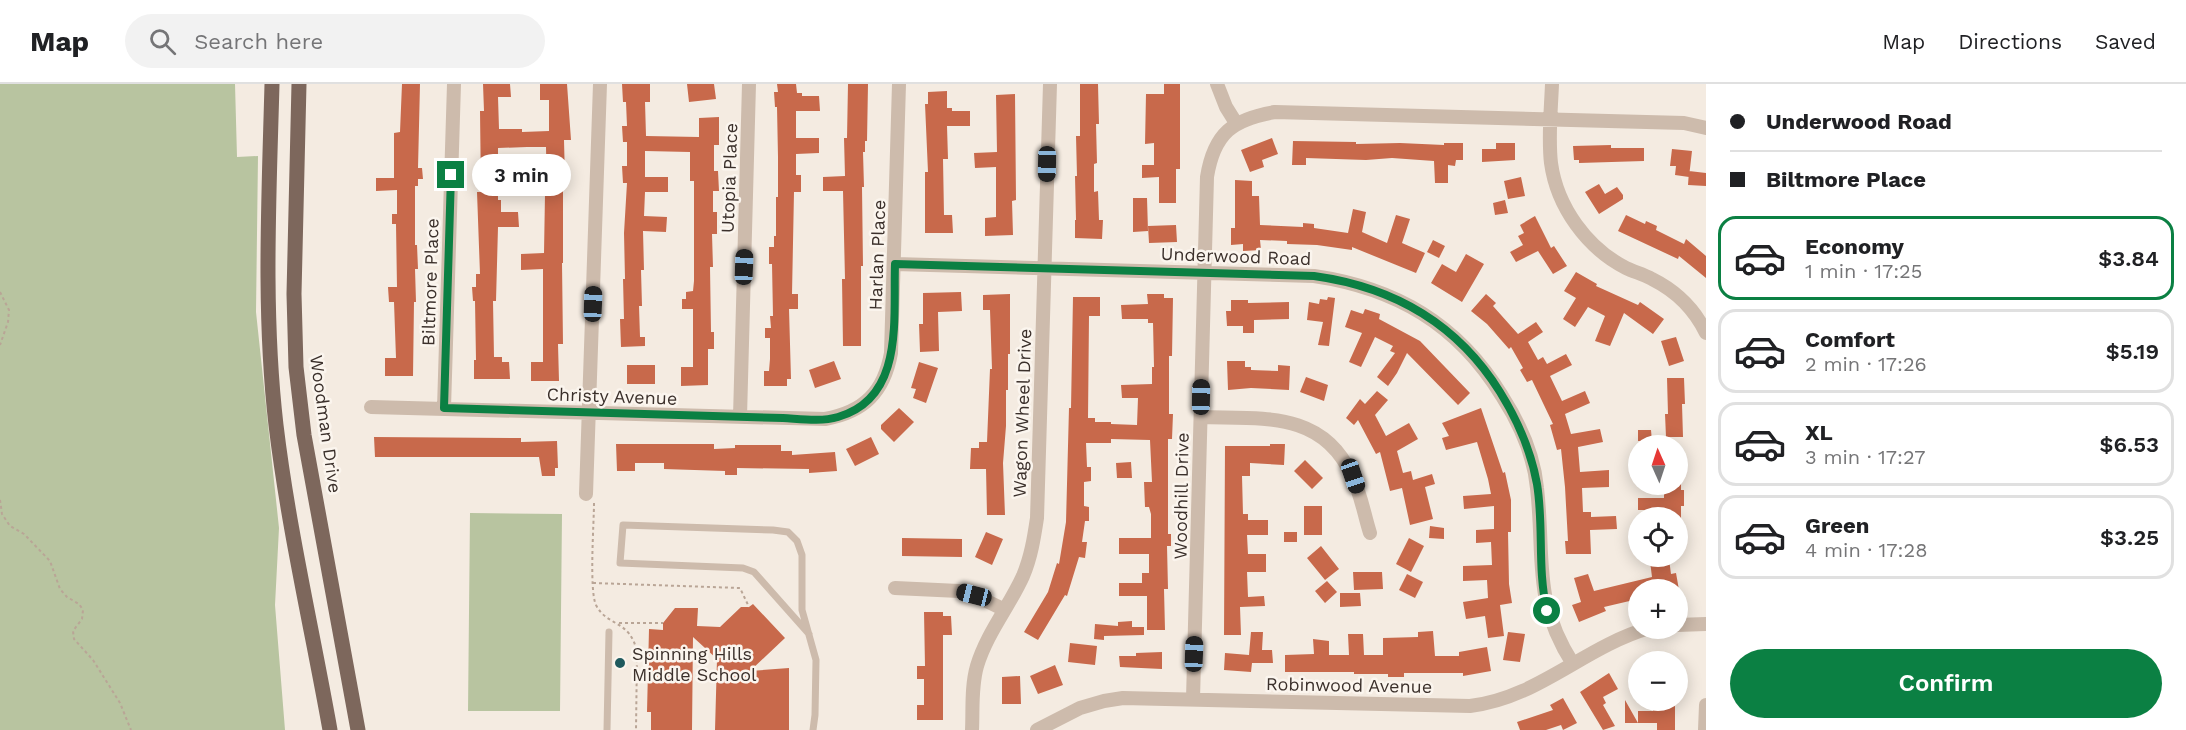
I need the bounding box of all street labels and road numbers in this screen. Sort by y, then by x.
street label: Utopia Place [717,123,741,233]
street label: Harlan Place [865,199,889,311]
street label: Biltmore Place [417,218,443,346]
street label: Underwood Road [1160,243,1312,269]
street label: Wagon Wheel Drive [1009,328,1035,498]
street label: Woodman Drive [306,354,346,494]
street label: Christy Avenue [546,383,678,409]
street label: Woodhill Drive [1169,432,1193,560]
street label: Robinwood Avenue [1266,673,1432,697]

